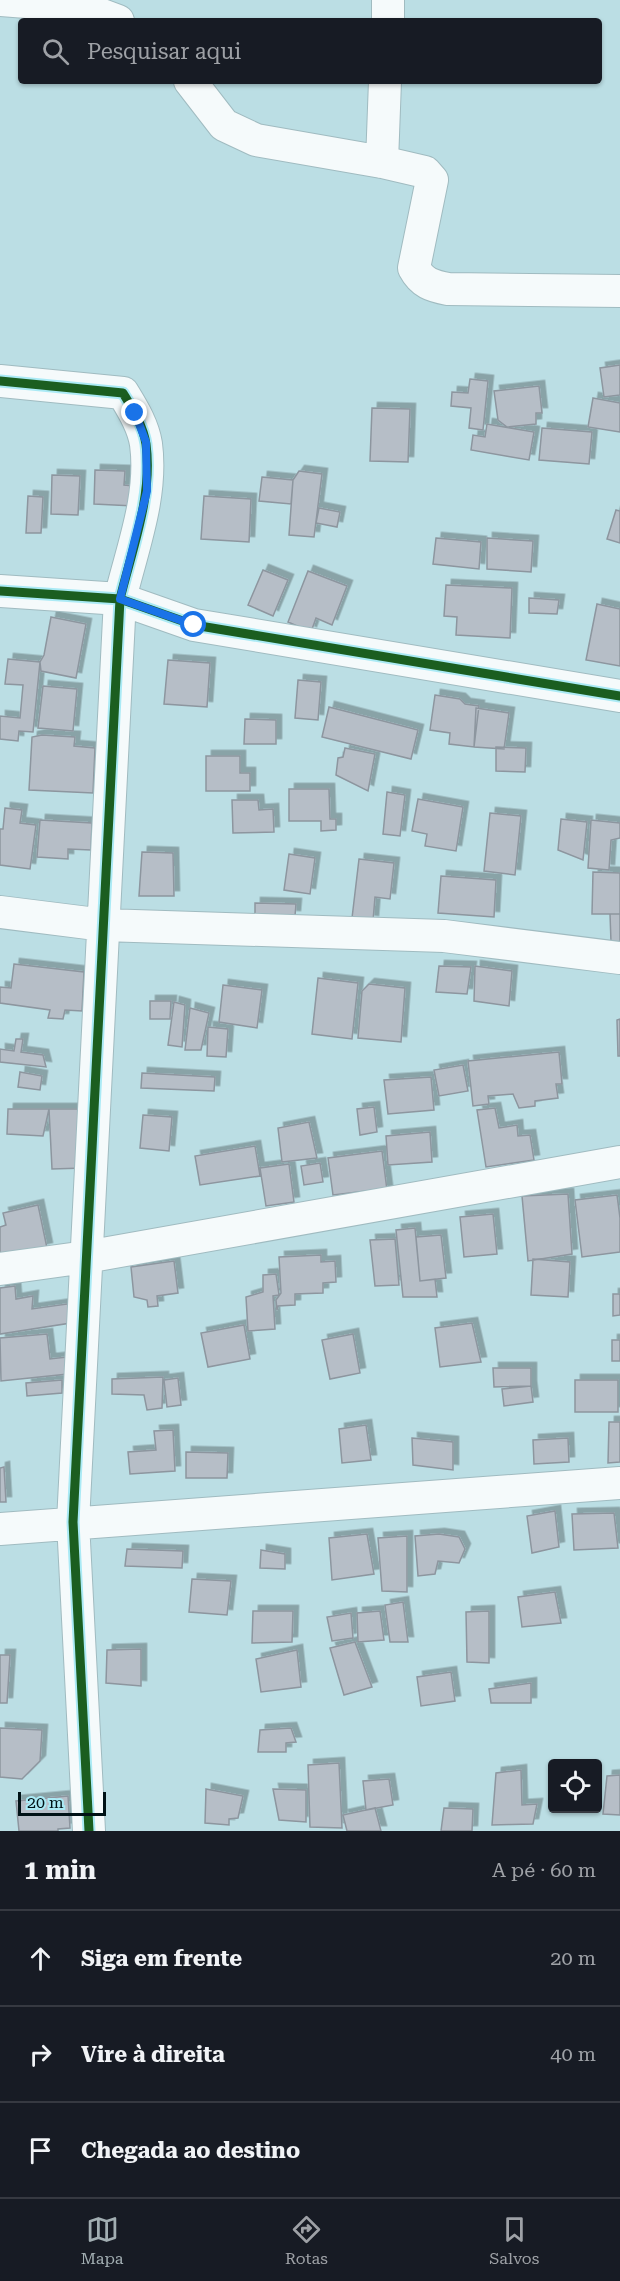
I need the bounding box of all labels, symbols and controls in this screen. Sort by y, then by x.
search box [18,18,602,84]
icon: search [39,35,72,68]
text: Pesquisar aqui [87,39,241,64]
route end [121,399,147,425]
route start [180,611,206,637]
map controls [548,1759,602,1813]
button: locate [548,1759,602,1813]
scale bar [18,1789,106,1816]
text: 20 m [27,1793,64,1812]
text: 1 min [24,1855,96,1885]
text: A pé · 60 m [492,1858,596,1882]
icon: ahead [24,1942,57,1975]
text: Siga em frente [81,1946,242,1971]
text: 20 m [550,1946,596,1970]
icon: right [24,2038,57,2071]
text: Vire à direita [81,2042,225,2067]
text: 40 m [550,2042,596,2066]
icon: arrive [24,2134,57,2167]
text: Chegada ao destino [81,2138,300,2163]
tab: Mapa [81,2213,123,2268]
tab: Rotas [285,2213,328,2268]
tab: Salvos [489,2213,539,2268]

